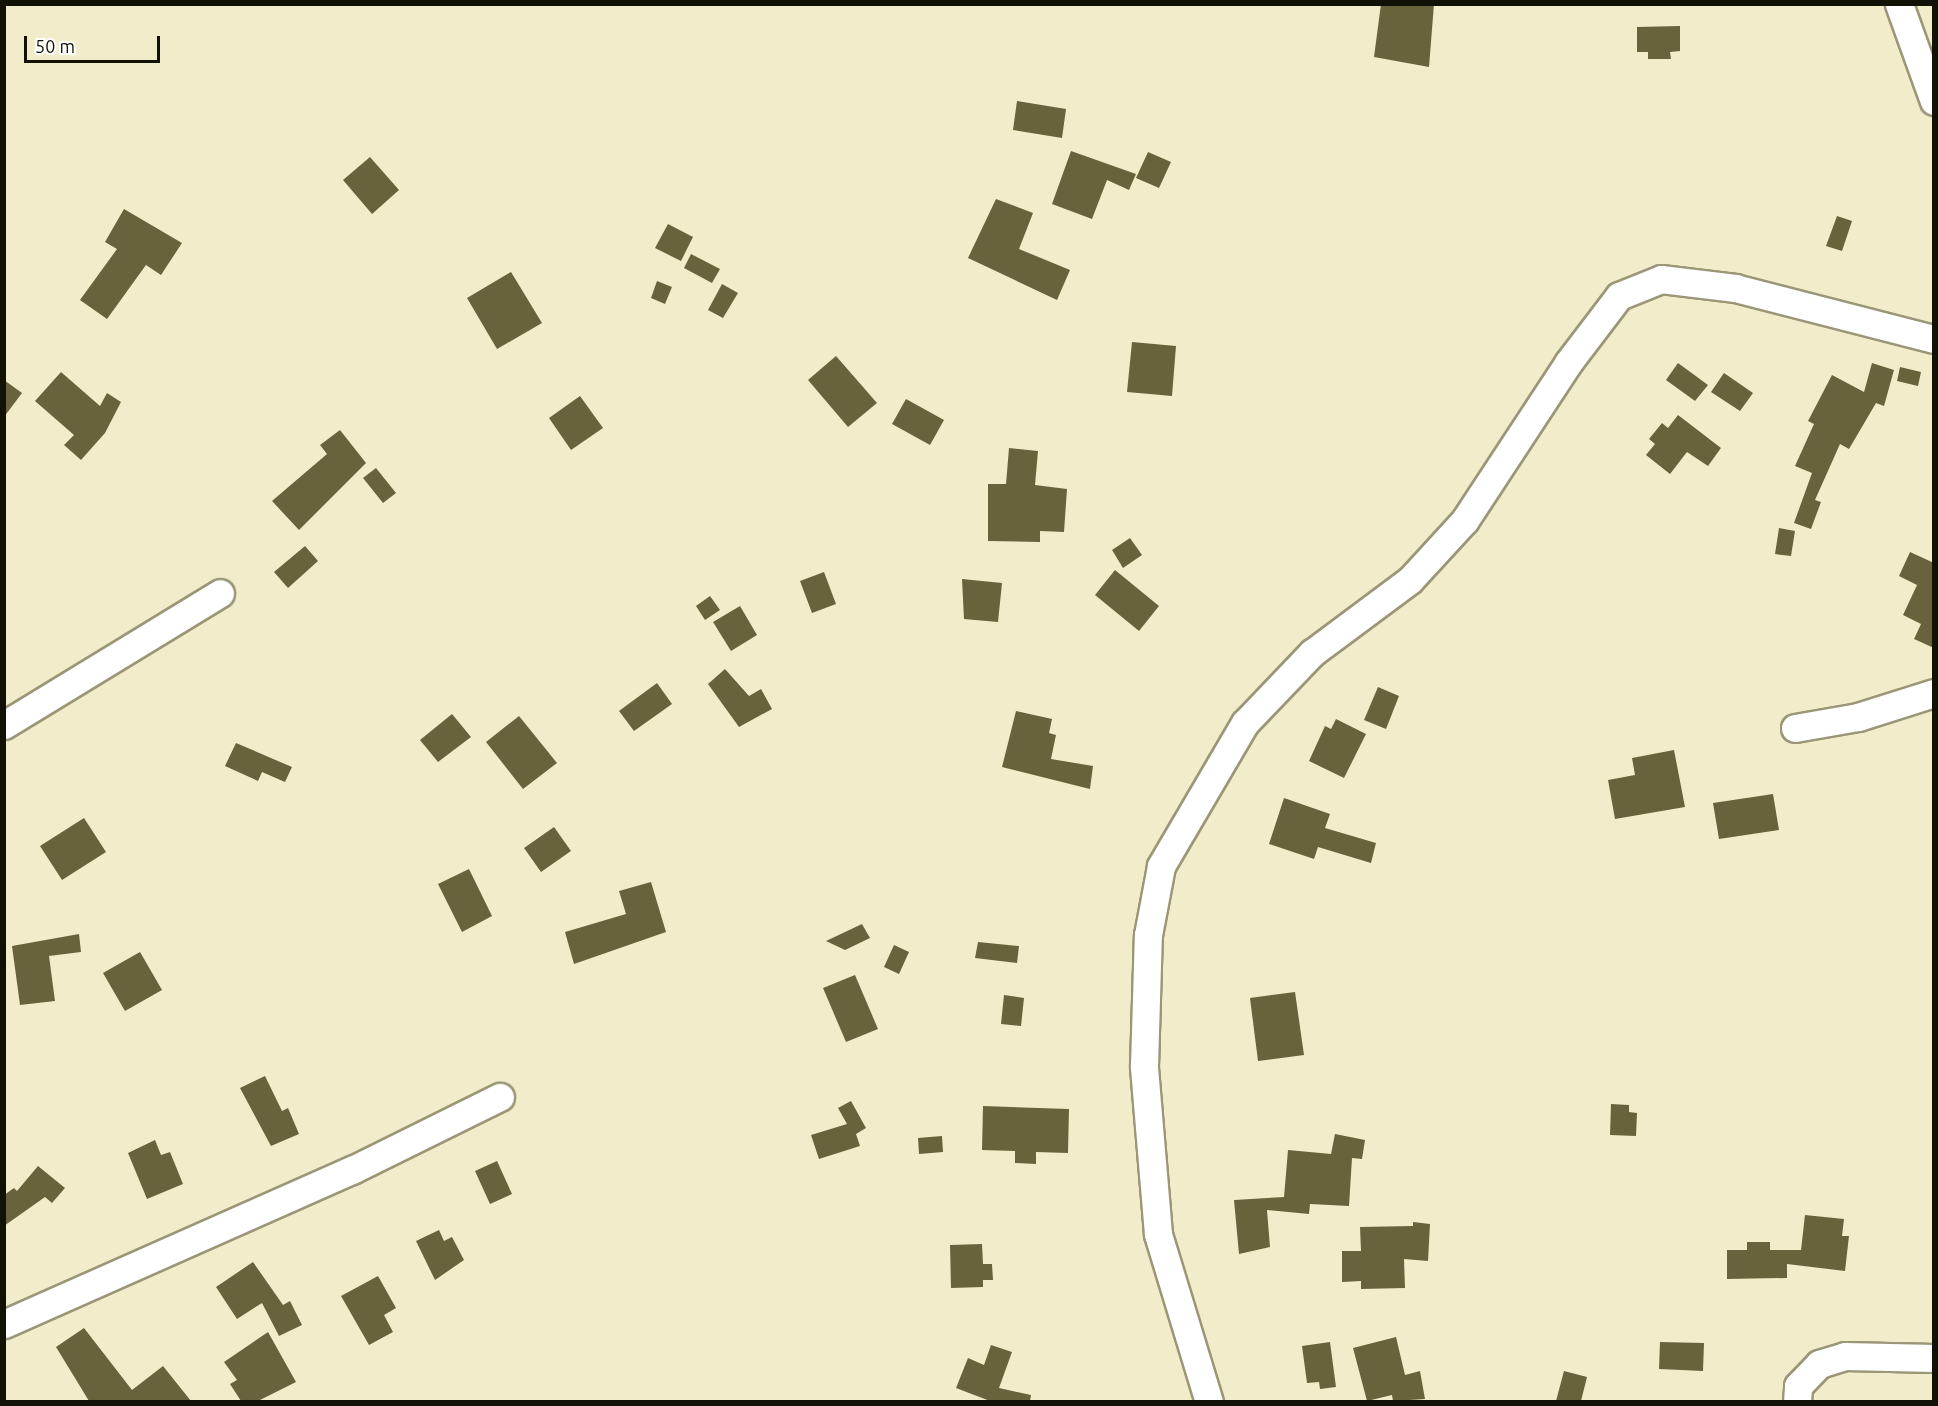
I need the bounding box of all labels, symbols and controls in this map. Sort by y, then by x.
scale bar [27,24,164,62]
text: 50 m [35,36,75,56]

